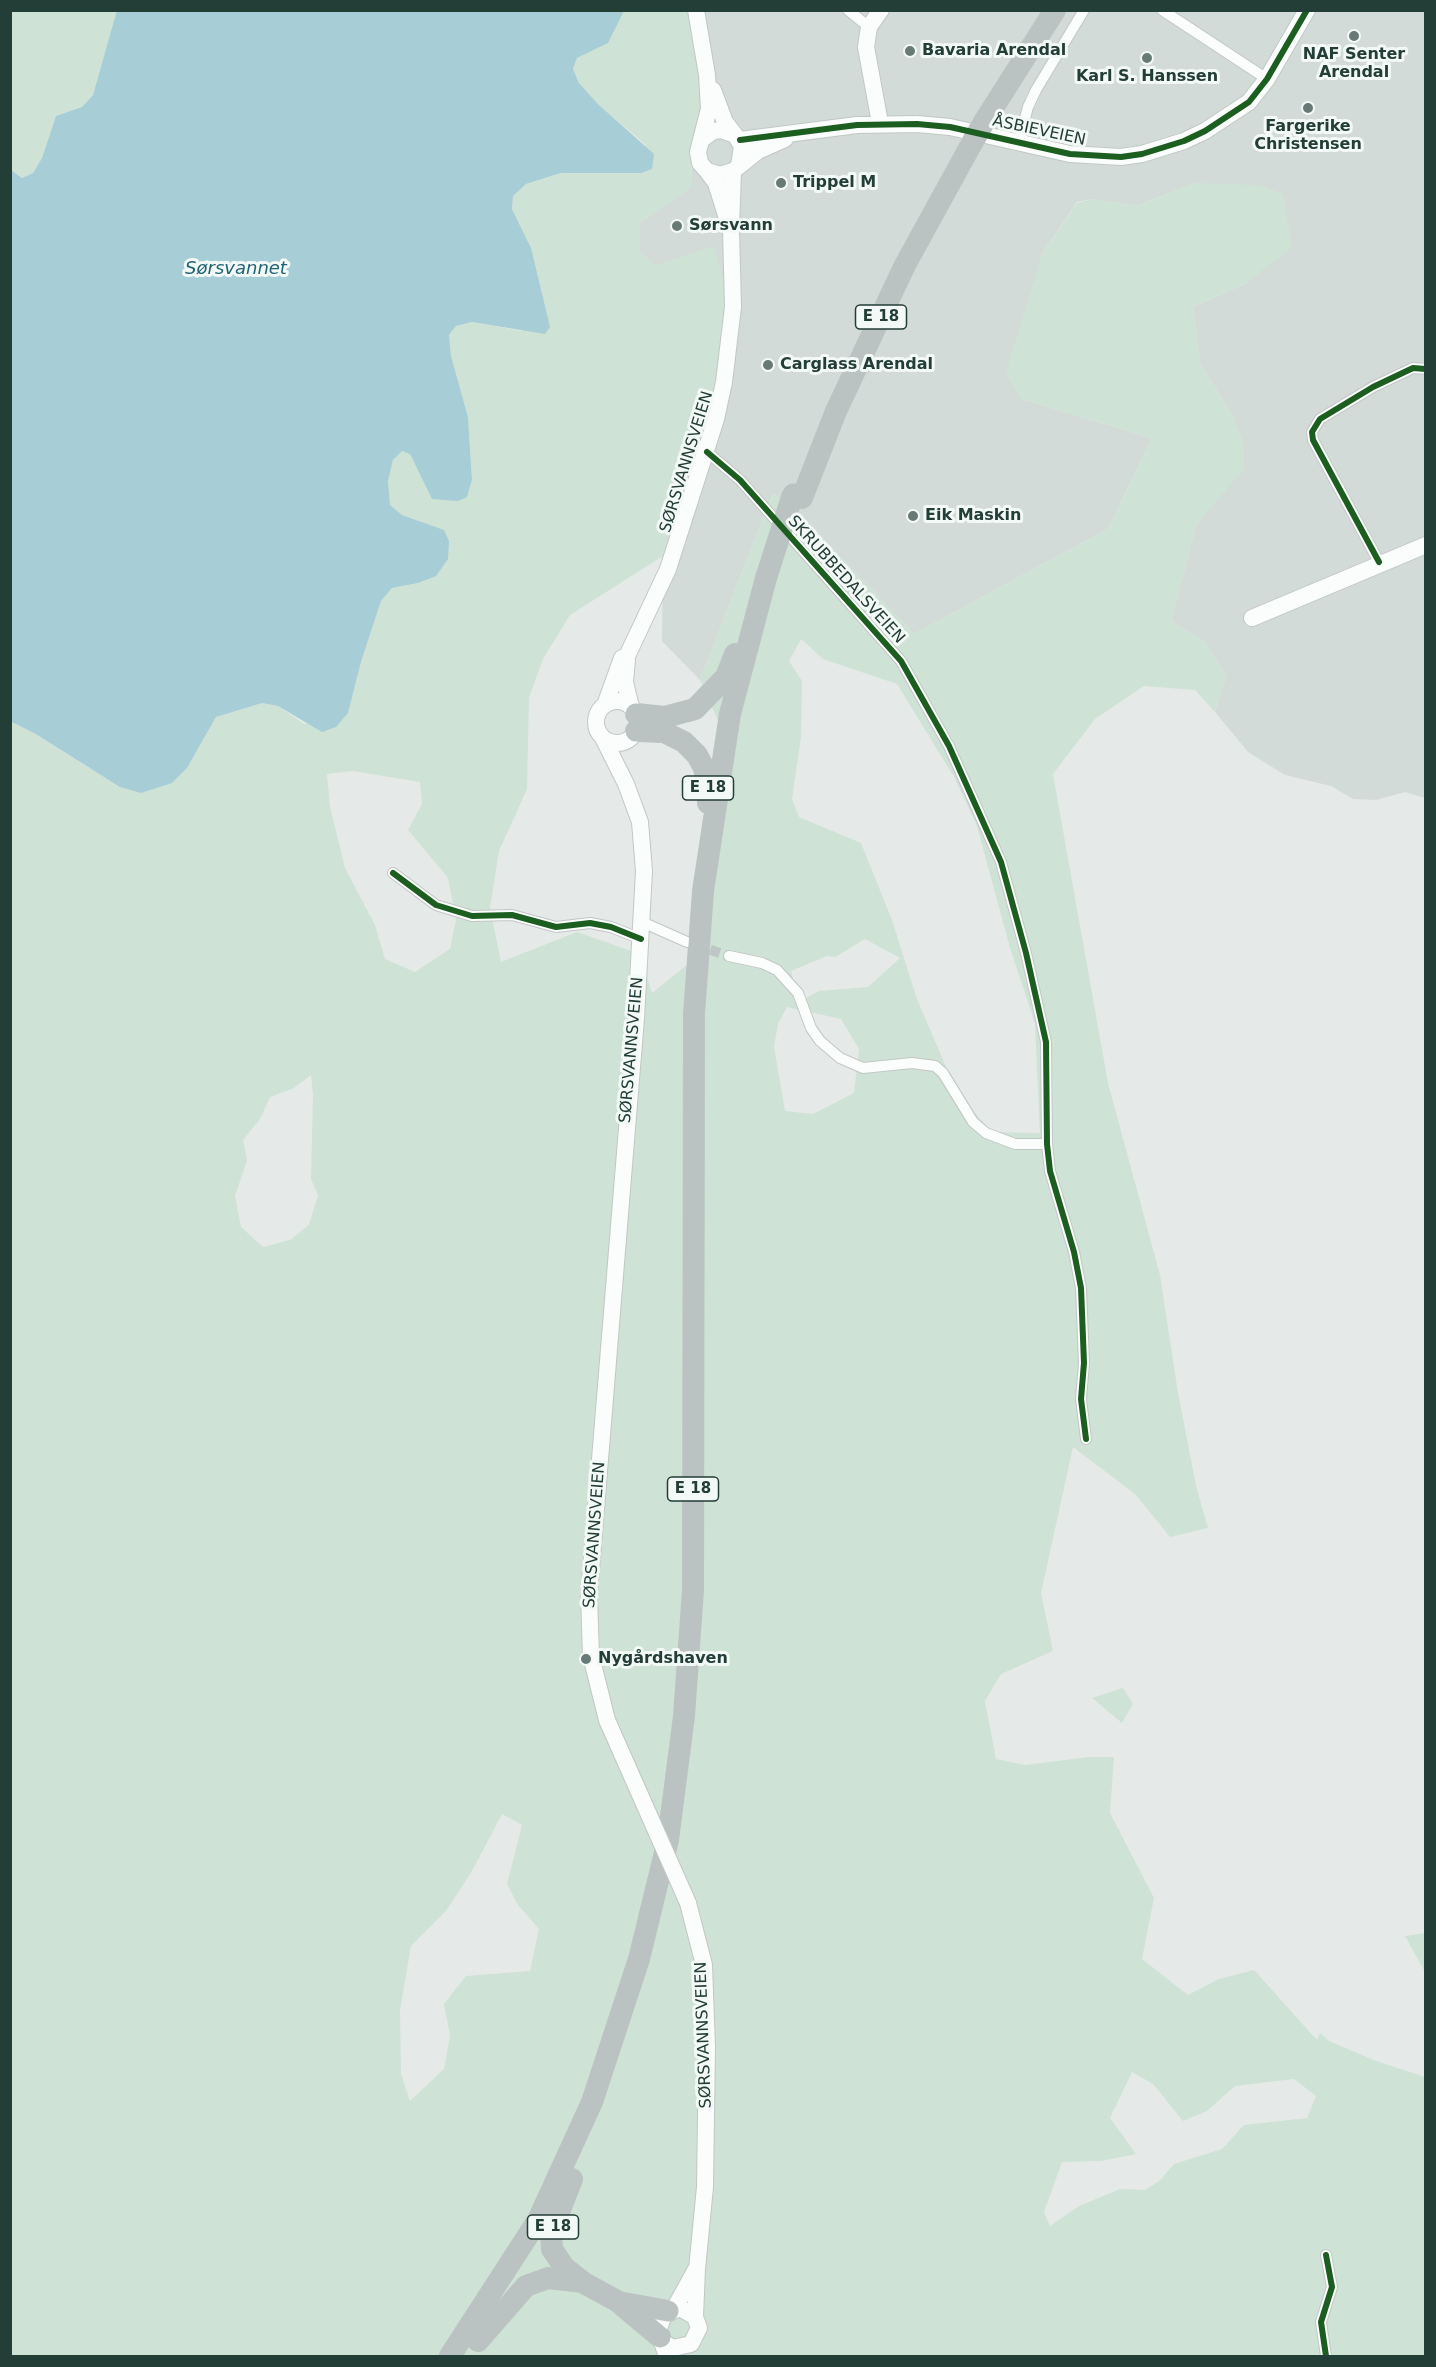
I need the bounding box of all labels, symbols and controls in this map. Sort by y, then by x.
marker: NAF Senter Arendal [1347,29,1361,43]
place label: Bavaria Arendal [922,41,1066,61]
marker: Bavaria Arendal [903,44,917,58]
place label: NAF Senter Arendal [1303,45,1405,83]
marker: Karl S. Hanssen [1140,51,1154,65]
place label: Karl S. Hanssen [1076,67,1218,87]
marker: Fargerike Christensen [1301,101,1315,115]
street label: ÅSBIEVEIEN [991,112,1087,150]
place label: Fargerike Christensen [1254,117,1362,155]
place label: Trippel M [793,173,876,193]
marker: Trippel M [774,176,788,190]
place label: Sørsvann [689,216,773,236]
marker: Sørsvann [670,219,684,233]
water label: Sørsvannet [185,258,287,280]
road number: E 18 [856,305,906,329]
place label: Carglass Arendal [780,355,933,375]
marker: Carglass Arendal [761,358,775,372]
street label: SØRSVANNSVEIEN [656,389,718,535]
place label: Eik Maskin [925,506,1021,526]
marker: Eik Maskin [906,509,920,523]
street label: SKRUBBEDALSVEIEN [784,512,908,648]
road number: E 18 [682,776,734,800]
street label: SØRSVANNSVEIEN [616,976,648,1124]
street label: SØRSVANNSVEIEN [580,1461,610,1609]
road number: E 18 [668,1477,718,1501]
place label: Nygårdshaven [598,1649,728,1669]
marker: Nygårdshaven [579,1652,593,1666]
street label: SØRSVANNSVEIEN [692,1961,716,2109]
road number: E 18 [528,2215,578,2239]

